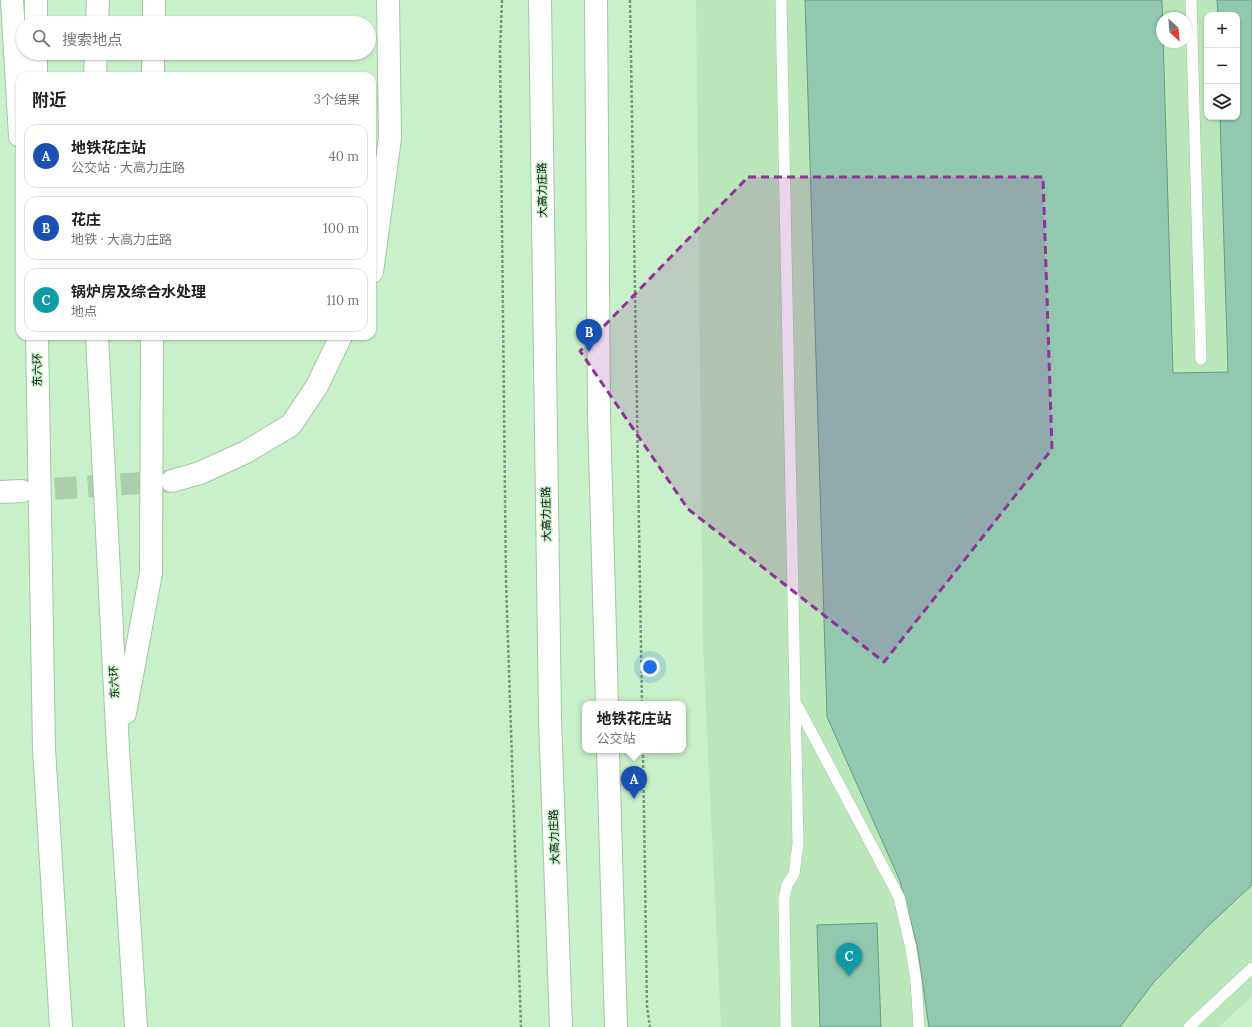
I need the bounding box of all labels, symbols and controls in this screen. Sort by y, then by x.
north arrow [1156,12,1192,48]
map controls [1204,12,1240,120]
button: + [1204,12,1240,48]
search box [16,16,376,60]
icon: search [30,27,52,49]
text: 搜索地点 [62,30,122,49]
button: − [1204,48,1240,84]
button: layers [1204,84,1240,120]
text: 附近 [32,89,66,111]
text: 3个结果 [314,91,360,108]
text: 地铁花庄站 [71,138,146,157]
text: A [42,148,50,165]
text: 40 m [329,148,359,165]
text: 公交站 · 大高力庄路 [71,159,185,176]
street label: 大高力庄路 [535,162,549,218]
text: 花庄 [71,210,101,229]
text: B [42,220,50,237]
text: 100 m [323,220,359,237]
text: 地铁 · 大高力庄路 [71,231,172,248]
text: 锅炉房及综合水处理 [71,282,206,301]
text: C [42,292,50,309]
text: 110 m [326,292,359,309]
text: 地点 [71,303,97,320]
pin: B [576,319,602,352]
street label: 东六环 [30,354,44,387]
street label: 大高力庄路 [539,486,553,542]
your location [640,657,660,677]
street label: 东六环 [106,665,122,699]
popup [582,701,686,753]
text: 地铁花庄站 [596,709,672,728]
text: 公交站 [596,730,636,747]
pin: A [621,766,647,799]
street label: 大高力庄路 [546,809,562,865]
pin: C [836,943,862,976]

